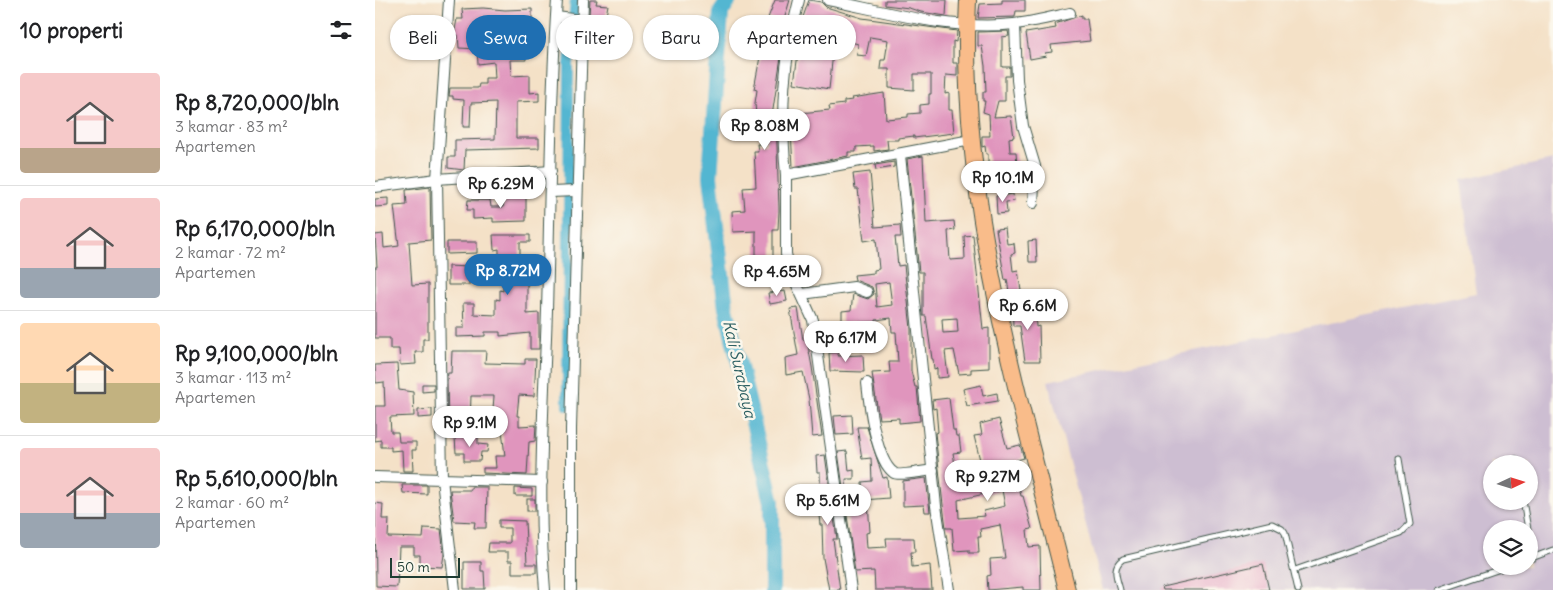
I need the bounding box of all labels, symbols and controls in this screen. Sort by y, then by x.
chip: Beli [390,15,456,60]
chip: Sewa [466,15,546,60]
chip: Filter [556,15,633,60]
chip: Baru [643,15,719,60]
chip: Apartemen [729,15,856,60]
icon: filters [327,16,355,44]
text: 10 properti [20,17,123,44]
text: Rp 8,720,000/bln [175,89,339,116]
icon: home [60,93,120,153]
pin: Rp 8.08M [713,108,817,151]
text: Rp 8.08M [731,115,799,135]
text: 3 kamar · 83 m² [175,116,288,136]
text: Apartemen [175,136,256,156]
pin: Rp 10.1M [951,160,1055,203]
pin: Rp 6.29M [449,166,553,209]
text: Rp 10.1M [972,167,1034,187]
text: Rp 6.29M [468,173,534,193]
text: Rp 6,170,000/bln [175,215,335,242]
icon: home [60,218,120,278]
text: 2 kamar · 72 m² [175,242,286,262]
pin: Rp 8.72M [456,254,560,296]
pin: Rp 4.65M [725,254,829,297]
text: Rp 8.72M [475,260,541,280]
text: Rp 4.65M [743,261,811,281]
text: Apartemen [175,262,256,282]
pin: Rp 6.6M [982,288,1074,331]
text: Rp 6.6M [999,295,1057,315]
water label: Kali Surabaya [719,318,761,421]
pin: Rp 6.17M [794,320,898,363]
text: Rp 6.17M [815,327,877,347]
text: Rp 9,100,000/bln [175,340,338,367]
icon: home [60,343,120,403]
text: 3 kamar · 113 m² [175,367,292,387]
text: Apartemen [175,387,256,407]
pin: Rp 9.1M [424,406,516,448]
text: Rp 9.1M [443,412,497,432]
north arrow [1483,455,1537,510]
map controls [1483,455,1538,575]
pin: Rp 9.27M [936,460,1040,502]
text: Rp 5,610,000/bln [175,465,338,492]
text: Rp 9.27M [956,466,1020,486]
icon: home [60,468,120,528]
pin: Rp 5.61M [776,484,880,526]
text: Rp 5.61M [796,490,860,510]
text: 2 kamar · 60 m² [175,492,289,512]
text: Apartemen [175,512,256,532]
button: layers [1483,520,1538,575]
scale bar [390,555,460,578]
text: 50 m [397,558,430,576]

